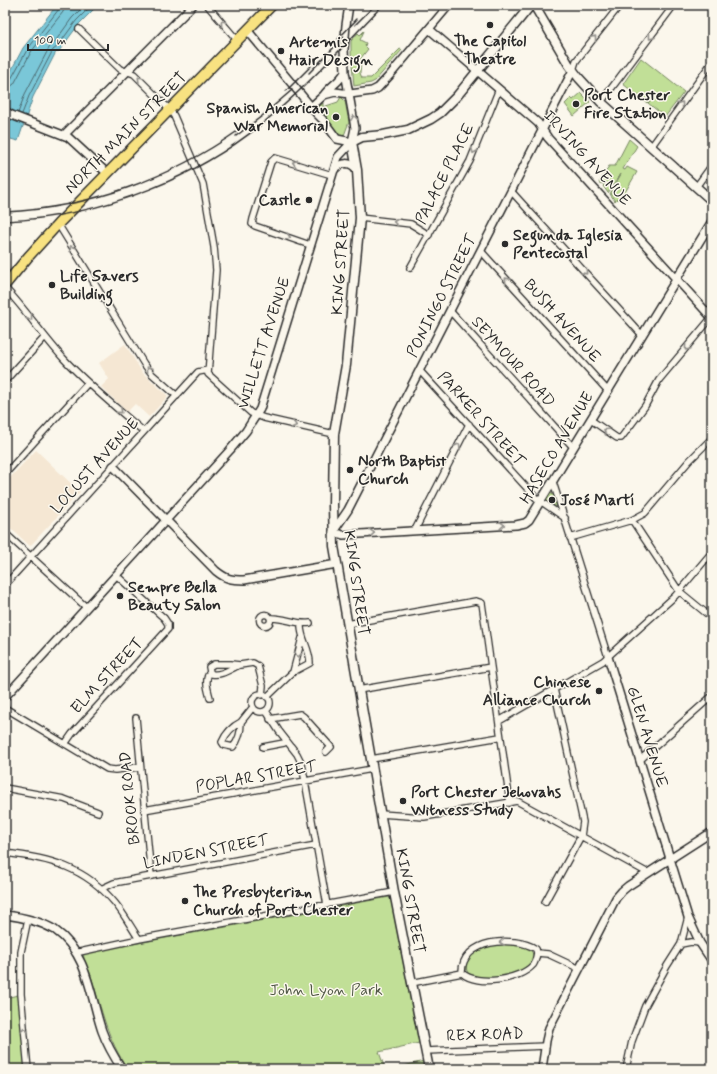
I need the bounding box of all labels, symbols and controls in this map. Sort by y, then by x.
one-way arrow [220,20,227,28]
marker: The Capitol Theatre [485,20,495,30]
scale bar [28,26,108,52]
place label: The Capitol Theatre [454,31,526,70]
place label: Artemis Hair Design [289,32,374,73]
one-way arrow [649,32,656,39]
text: 100 m [34,33,66,49]
one-way arrow [589,35,596,42]
marker: Artemis Hair Design [276,46,286,56]
street label: NORTH MAIN STREET [60,67,192,199]
one-way arrow [137,76,145,84]
place label: Port Chester Fire Station [584,85,670,124]
place label: Spanish American War Memorial [207,98,328,137]
marker: Port Chester Fire Station [571,99,581,109]
one-way arrow [677,101,684,108]
street label: IRVING AVENUE [538,106,636,210]
marker: Spanish American War Memorial [331,112,341,122]
one-way arrow [350,115,359,121]
street label: PALACE PLACE [411,120,479,228]
one-way arrow [471,146,479,154]
one-way arrow [292,159,299,168]
place label: Castle [259,190,301,211]
marker: Castle [304,195,314,205]
street label: KING STREET [327,208,355,316]
one-way arrow [393,217,399,226]
place label: Segunda Iglesia Pentecostal [513,225,623,264]
street label: PONINGO STREET [402,230,483,361]
one-way arrow [284,232,291,241]
marker: Segunda Iglesia Pentecostal [500,239,510,249]
one-way arrow [69,245,77,252]
place label: Life Savers Building [60,266,139,307]
one-way arrow [580,267,587,275]
street label: WILLETT AVENUE [233,274,295,412]
street label: BUSH AVENUE [519,275,605,367]
one-way arrow [504,277,511,284]
marker: Life Savers Building [47,280,57,290]
street label: SEYMOUR ROAD [467,312,559,412]
one-way arrow [25,313,32,320]
one-way arrow [685,343,692,350]
one-way arrow [146,367,153,374]
street label: PARKER STREET [433,367,530,472]
street label: HASECO AVENUE [515,388,599,508]
one-way arrow [116,406,123,413]
street label: LOCUST AVENUE [46,413,144,519]
one-way arrow [291,420,298,429]
one-way arrow [603,428,610,436]
one-way arrow [453,442,461,450]
place label: North Baptist Church [358,451,447,490]
marker: North Baptist Church [345,465,355,475]
place label: José Martí [560,490,635,511]
marker: José Martí [547,495,557,505]
one-way arrow [498,521,505,530]
street label: KING STREET [338,529,374,637]
one-way arrow [369,529,375,538]
place label: Sempre Bella Beauty Salon [128,577,221,616]
marker: Sempre Bella Beauty Salon [115,591,125,601]
street label: ELM STREET [66,633,148,719]
one-way arrow [294,652,303,658]
place label: Chinese Alliance Church [483,672,591,711]
street label: GLEN AVENUE [622,684,672,790]
marker: Chinese Alliance Church [594,686,604,696]
street label: BROOK ROAD [115,750,145,846]
street label: POPLAR STREET [194,756,319,798]
place label: Port Chester Jehovahs Witness Study [410,782,562,821]
marker: Port Chester Jehovahs Witness Study [398,796,408,806]
street label: LINDEN STREET [142,829,271,874]
street label: KING STREET [390,847,430,955]
place label: The Presbyterian Church of Port Chester [193,882,353,921]
marker: The Presbyterian Church of Port Chester [180,896,190,906]
one-way arrow [499,937,506,946]
park label: John Lyon Park [269,980,383,1001]
street label: REX ROAD [446,1023,524,1047]
one-way arrow [20,1027,29,1033]

